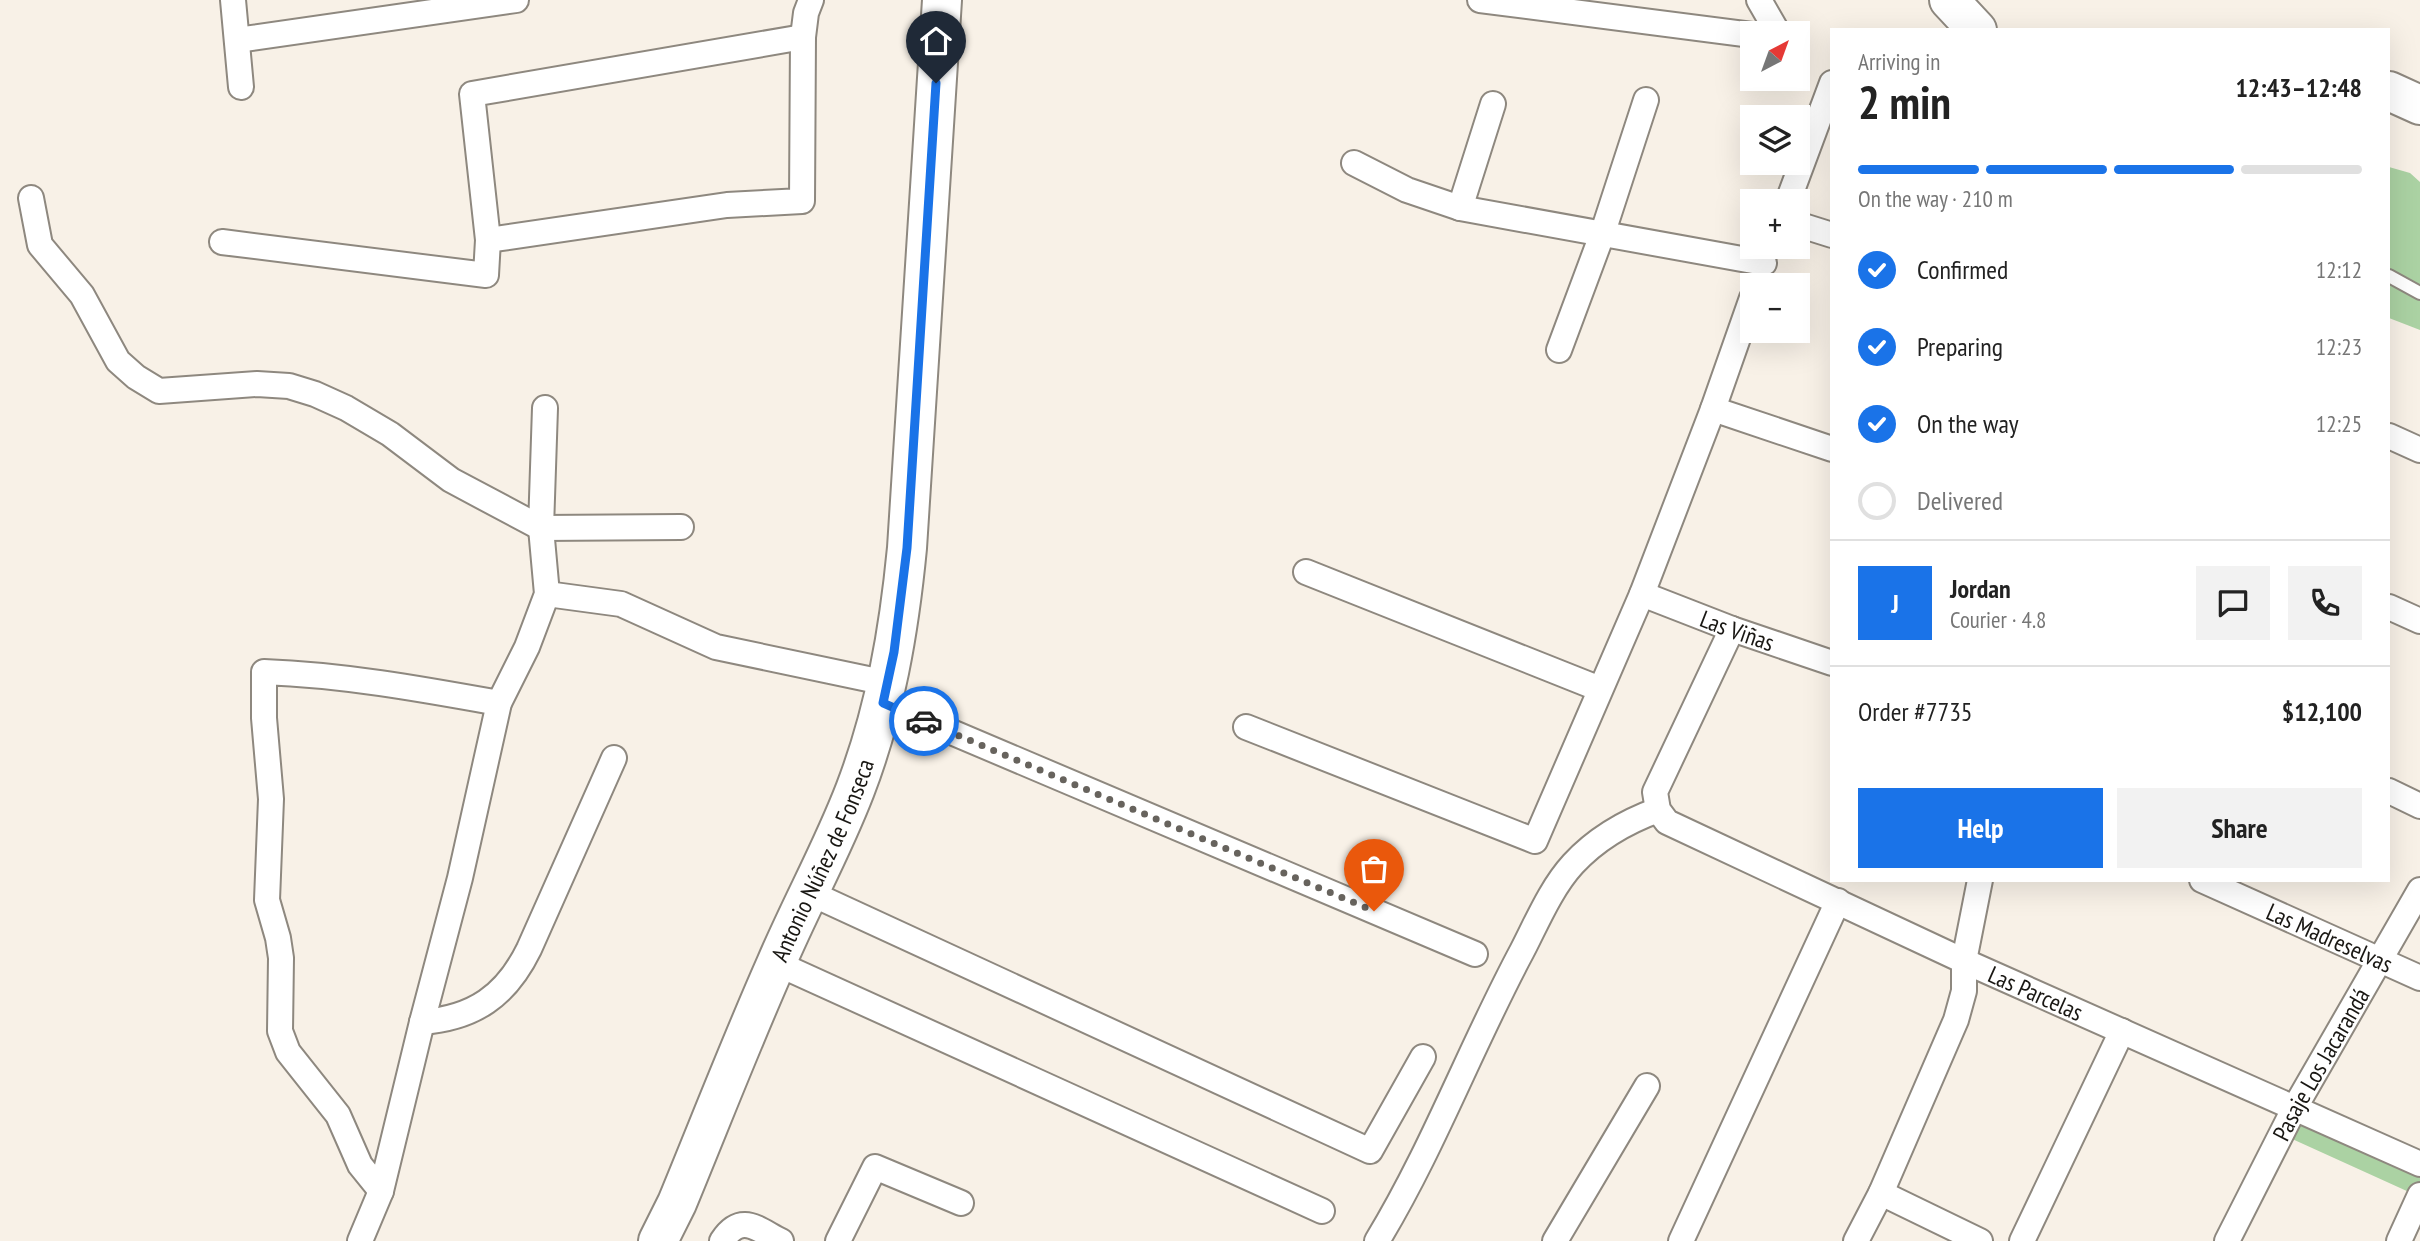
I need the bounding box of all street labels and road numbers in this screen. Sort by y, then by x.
street label: Las Viñas [1696,603,1778,658]
street label: Antonio Núñez de Fonseca [763,755,881,966]
street label: Las Madreselvas [2262,896,2398,979]
street label: Las Parcelas [1984,958,2088,1027]
street label: Pasaje Los Jacarandá [2265,982,2376,1146]

